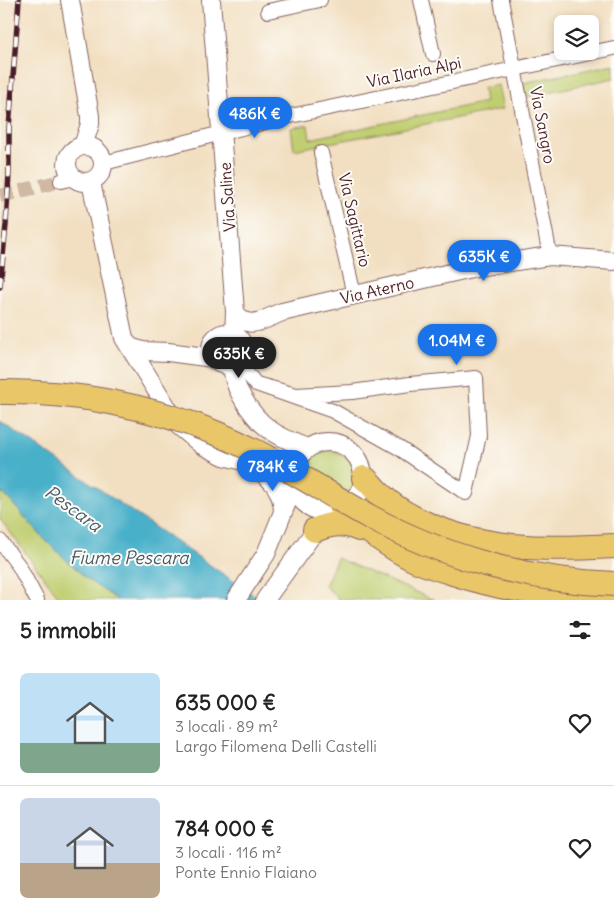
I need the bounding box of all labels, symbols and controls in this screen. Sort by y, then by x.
map controls [554,15,599,60]
button: layers [554,15,599,60]
street label: Via Ilaria Alpi [365,52,463,92]
street label: Via Sangro [526,85,560,165]
pin: 486K € [214,96,296,139]
text: 486K € [229,103,281,123]
street label: Via Saline [215,162,239,232]
street label: Via Sagittario [334,171,376,269]
pin: 635K € [443,240,525,282]
text: 635K € [458,246,510,266]
street label: Via Aterno [338,272,416,308]
pin: 1.04M € [411,324,503,366]
text: 1.04M € [429,330,485,350]
pin: 635K € [198,336,280,379]
text: 635K € [213,343,265,363]
pin: 784K € [232,450,314,492]
text: 784K € [248,456,298,476]
water label: Pescara [40,480,108,538]
water label: Fiume Pescara [69,546,190,569]
icon: filters [566,616,594,644]
text: 5 immobili [20,617,116,644]
text: 635 000 € [175,689,276,716]
icon: home [60,693,120,753]
icon: heart [566,709,594,737]
text: 3 locali · 89 m² [175,716,278,736]
text: Largo Filomena Delli Castelli [175,736,377,756]
text: 784 000 € [175,815,274,842]
icon: home [60,818,120,878]
icon: heart [566,834,594,862]
text: 3 locali · 116 m² [175,842,282,862]
text: Ponte Ennio Flaiano [175,862,317,882]

